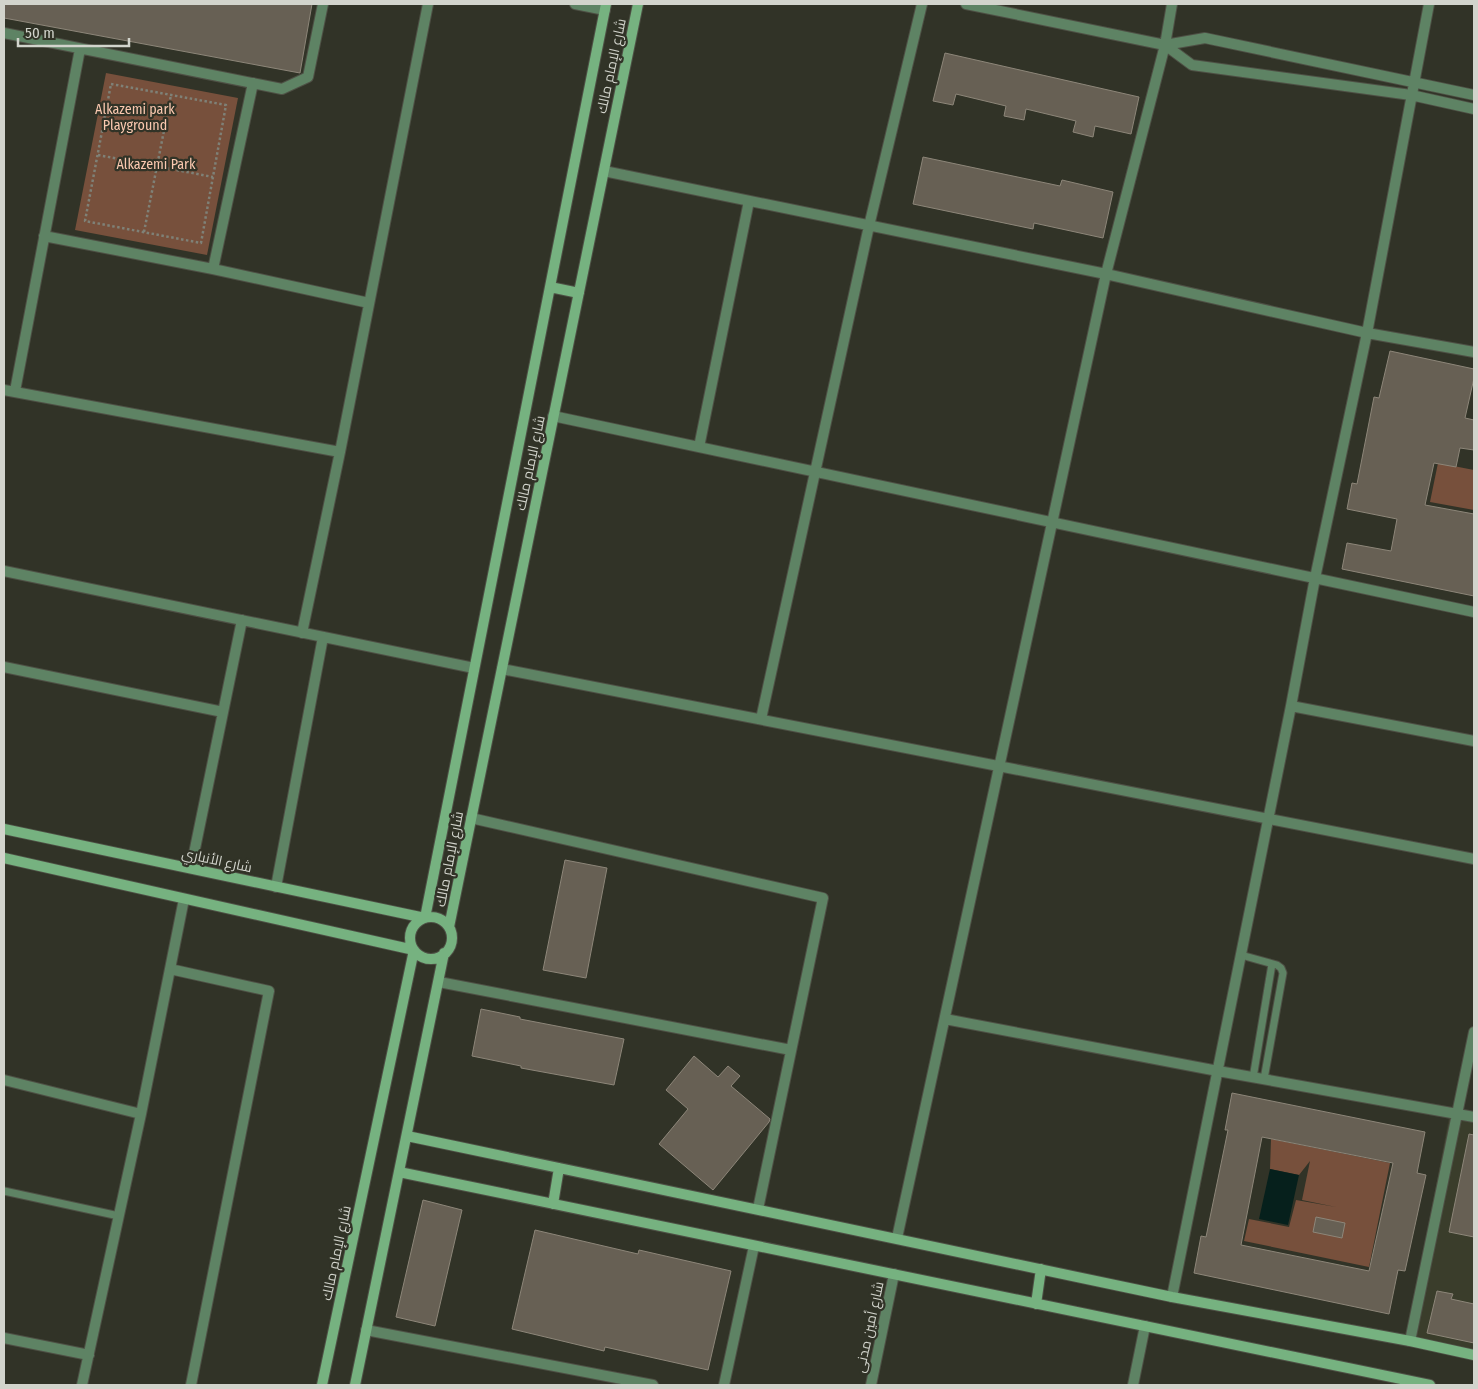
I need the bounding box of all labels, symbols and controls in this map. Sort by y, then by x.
scale bar [18,15,129,47]
street label: شارع الإمام مالك [593,17,631,115]
text: 50 m [25,24,55,42]
park label: Alkazemi park Playground [95,101,175,134]
park label: Alkazemi Park [116,156,196,173]
street label: شارع الإمام مالك [512,414,550,512]
street label: شارع الإمام مالك [432,810,468,908]
street label: شارع الأنباري [180,845,254,879]
street label: شارع الإمام مالك [318,1204,356,1302]
street label: شارع أمين مدنى [851,1280,887,1374]

